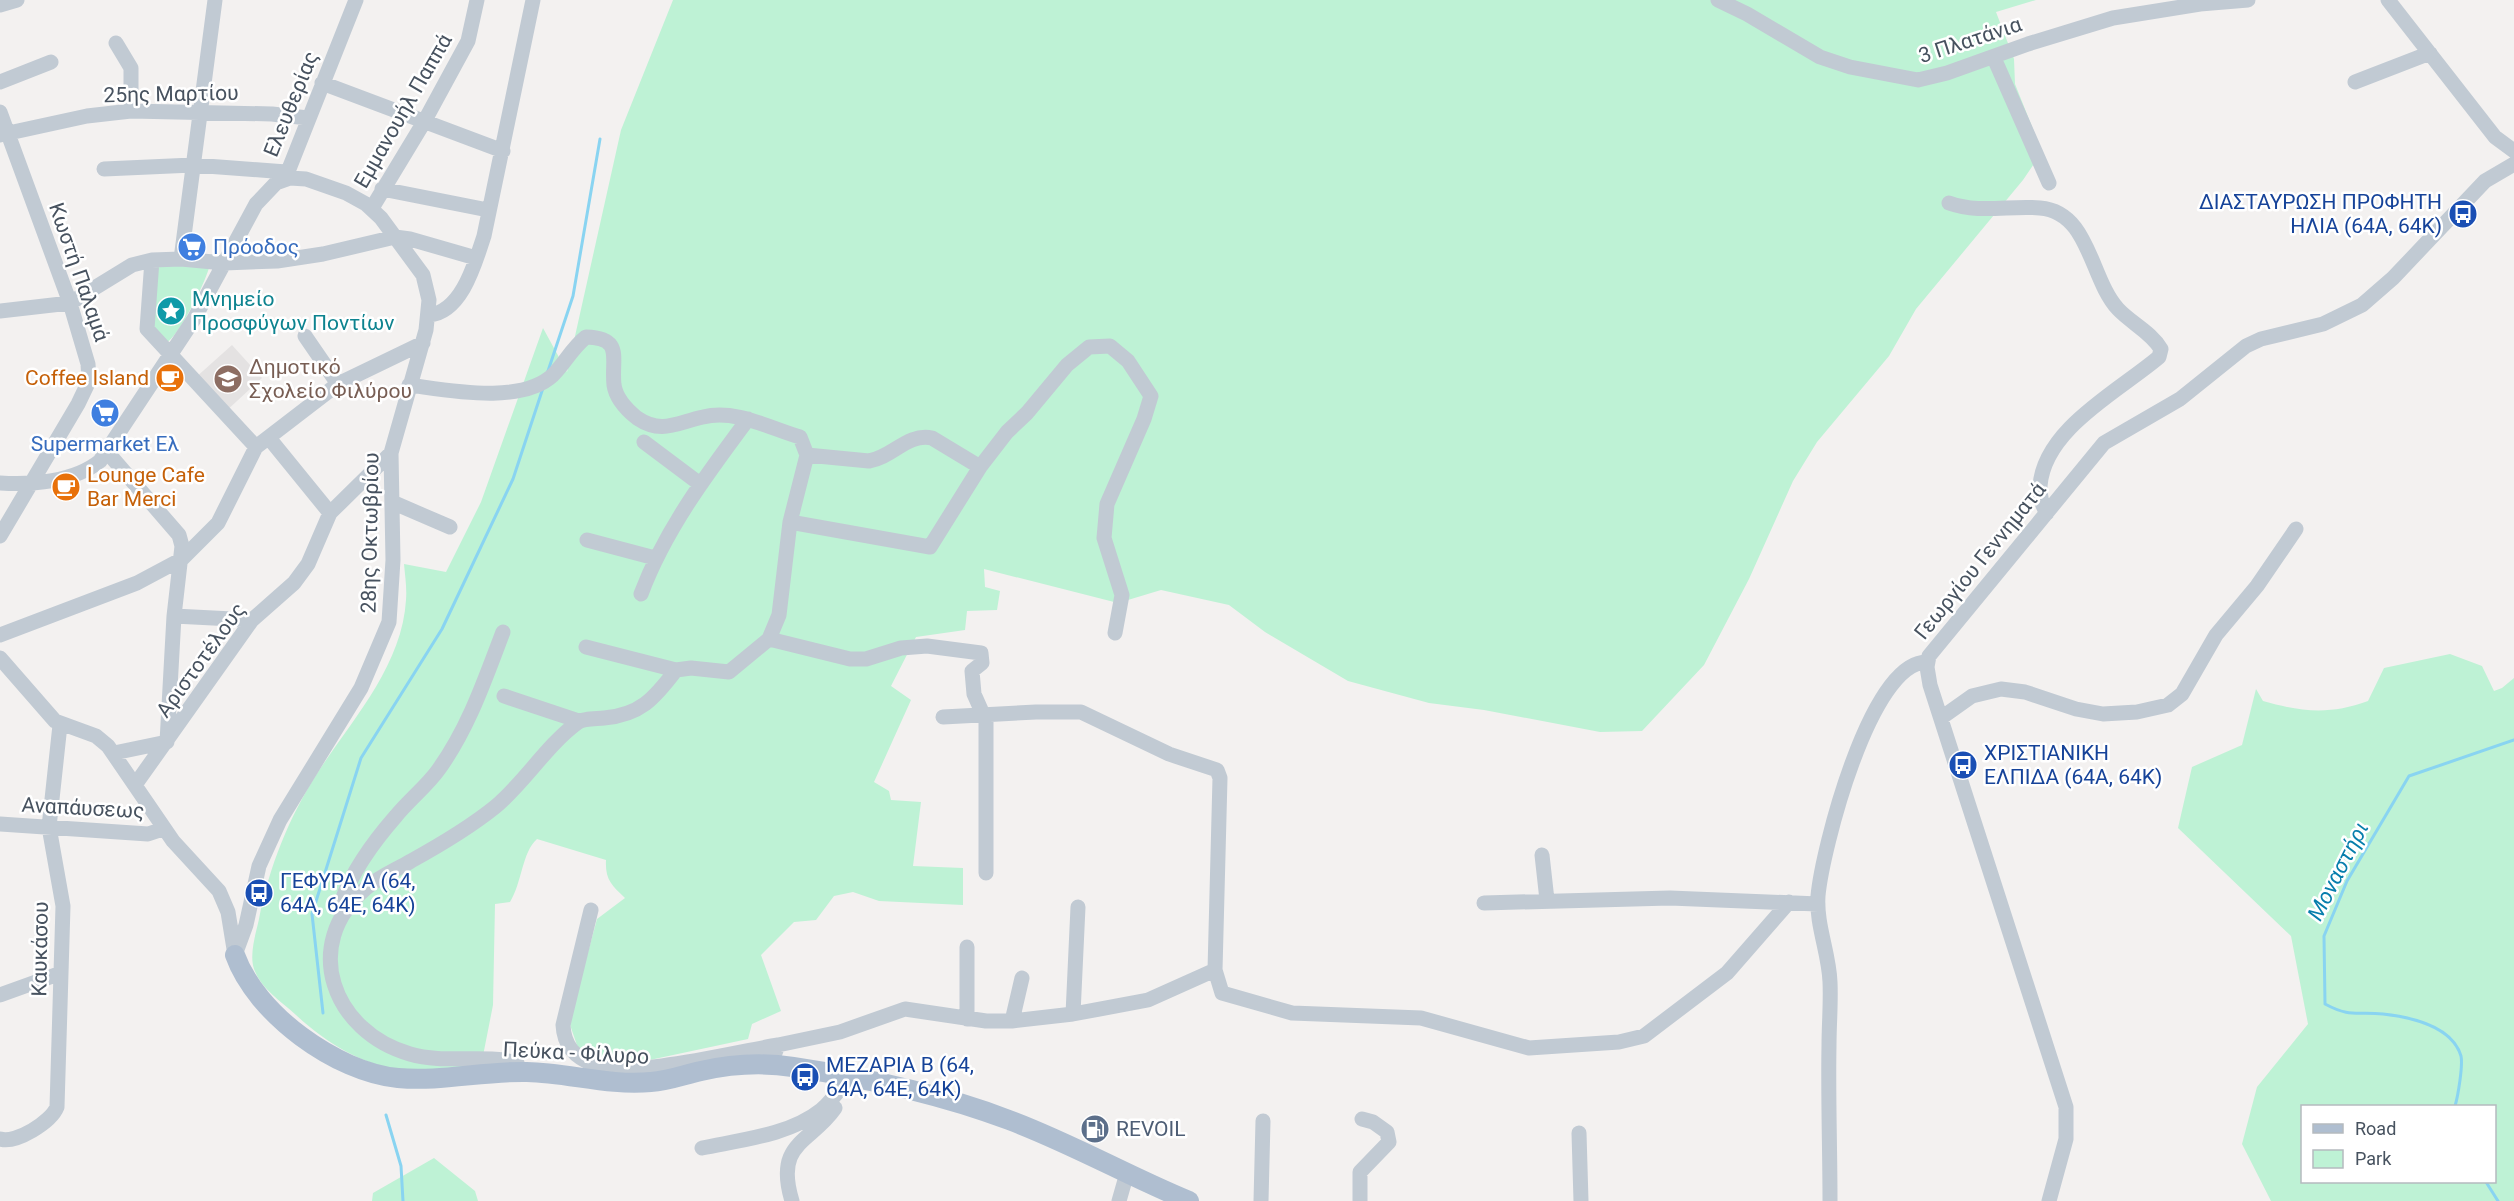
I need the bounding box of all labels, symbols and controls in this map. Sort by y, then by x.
street label: 3 Πλατάνια [1916,12,2025,68]
street label: Εμμανουήλ Παππά [349,30,457,192]
street label: Ελευθερίας [259,48,323,160]
street label: 25ης Μαρτίου [103,81,239,107]
place label: ΔΙΑΣΤΑΥΡΩΣΗ ΠΡΟΦΗΤΗ ΗΛΙΑ (64Α, 64Κ) [2199,190,2442,238]
bus stop icon: ΔΙΑΣΤΑΥΡΩΣΗ ΠΡΟΦΗΤΗ ΗΛΙΑ (64Α, 64Κ) [2447,198,2479,230]
street label: Κωστή Παλαμά [44,200,114,344]
supermarket icon: Πρόοδος [176,231,208,263]
place label: Πρόοδος [213,235,299,259]
place label: Μνημείο Προσφύγων Ποντίων [192,287,394,335]
place icon: Μνημείο Προσφύγων Ποντίων [155,295,187,327]
place label: Δημοτικό Σχολείο Φιλύρου [249,355,412,403]
cafe icon: Coffee Island [154,362,186,394]
school or university icon: Δημοτικό Σχολείο Φιλύρου [212,363,244,395]
place label: Coffee Island [25,366,149,390]
supermarket icon: Supermarket Ελ [89,397,121,429]
place label: Supermarket Ελ [31,432,179,456]
street label: 28ης Οκτωβρίου [357,452,383,614]
place label: Lounge Cafe Bar Merci [87,463,205,511]
cafe icon: Lounge Cafe Bar Merci [50,471,82,503]
street label: Γεωργίου Γεννηματά [1909,478,2051,644]
street label: Αριστοτέλους [151,598,251,722]
place label: ΧΡΙΣΤΙΑΝΙΚΗ ΕΛΠΙΔΑ (64Α, 64Κ) [1984,741,2162,789]
bus stop icon: ΧΡΙΣΤΙΑΝΙΚΗ ΕΛΠΙΔΑ (64Α, 64Κ) [1947,749,1979,781]
street label: Αναπάυσεως [21,793,145,823]
water label: Μοναστήρι [2302,818,2374,924]
place label: ΓΕΦΥΡΑ A (64, 64Α, 64Ε, 64Κ) [280,869,416,917]
bus stop icon: ΓΕΦΥΡΑ A (64, 64Α, 64Ε, 64Κ) [243,877,275,909]
street label: Καυκάσου [27,901,53,997]
street label: Πεύκα - Φίλυρο [502,1037,650,1069]
place label: ΜΕΖΑΡΙΑ B (64, 64Α, 64Ε, 64Κ) [826,1053,974,1101]
bus stop icon: ΜΕΖΑΡΙΑ B (64, 64Α, 64Ε, 64Κ) [789,1061,821,1093]
legend [2301,1105,2496,1183]
fuel station icon: REVOIL [1079,1113,1111,1145]
place label: REVOIL [1116,1117,1186,1141]
text: Road [2355,1118,2396,1139]
text: Park [2355,1148,2392,1169]

